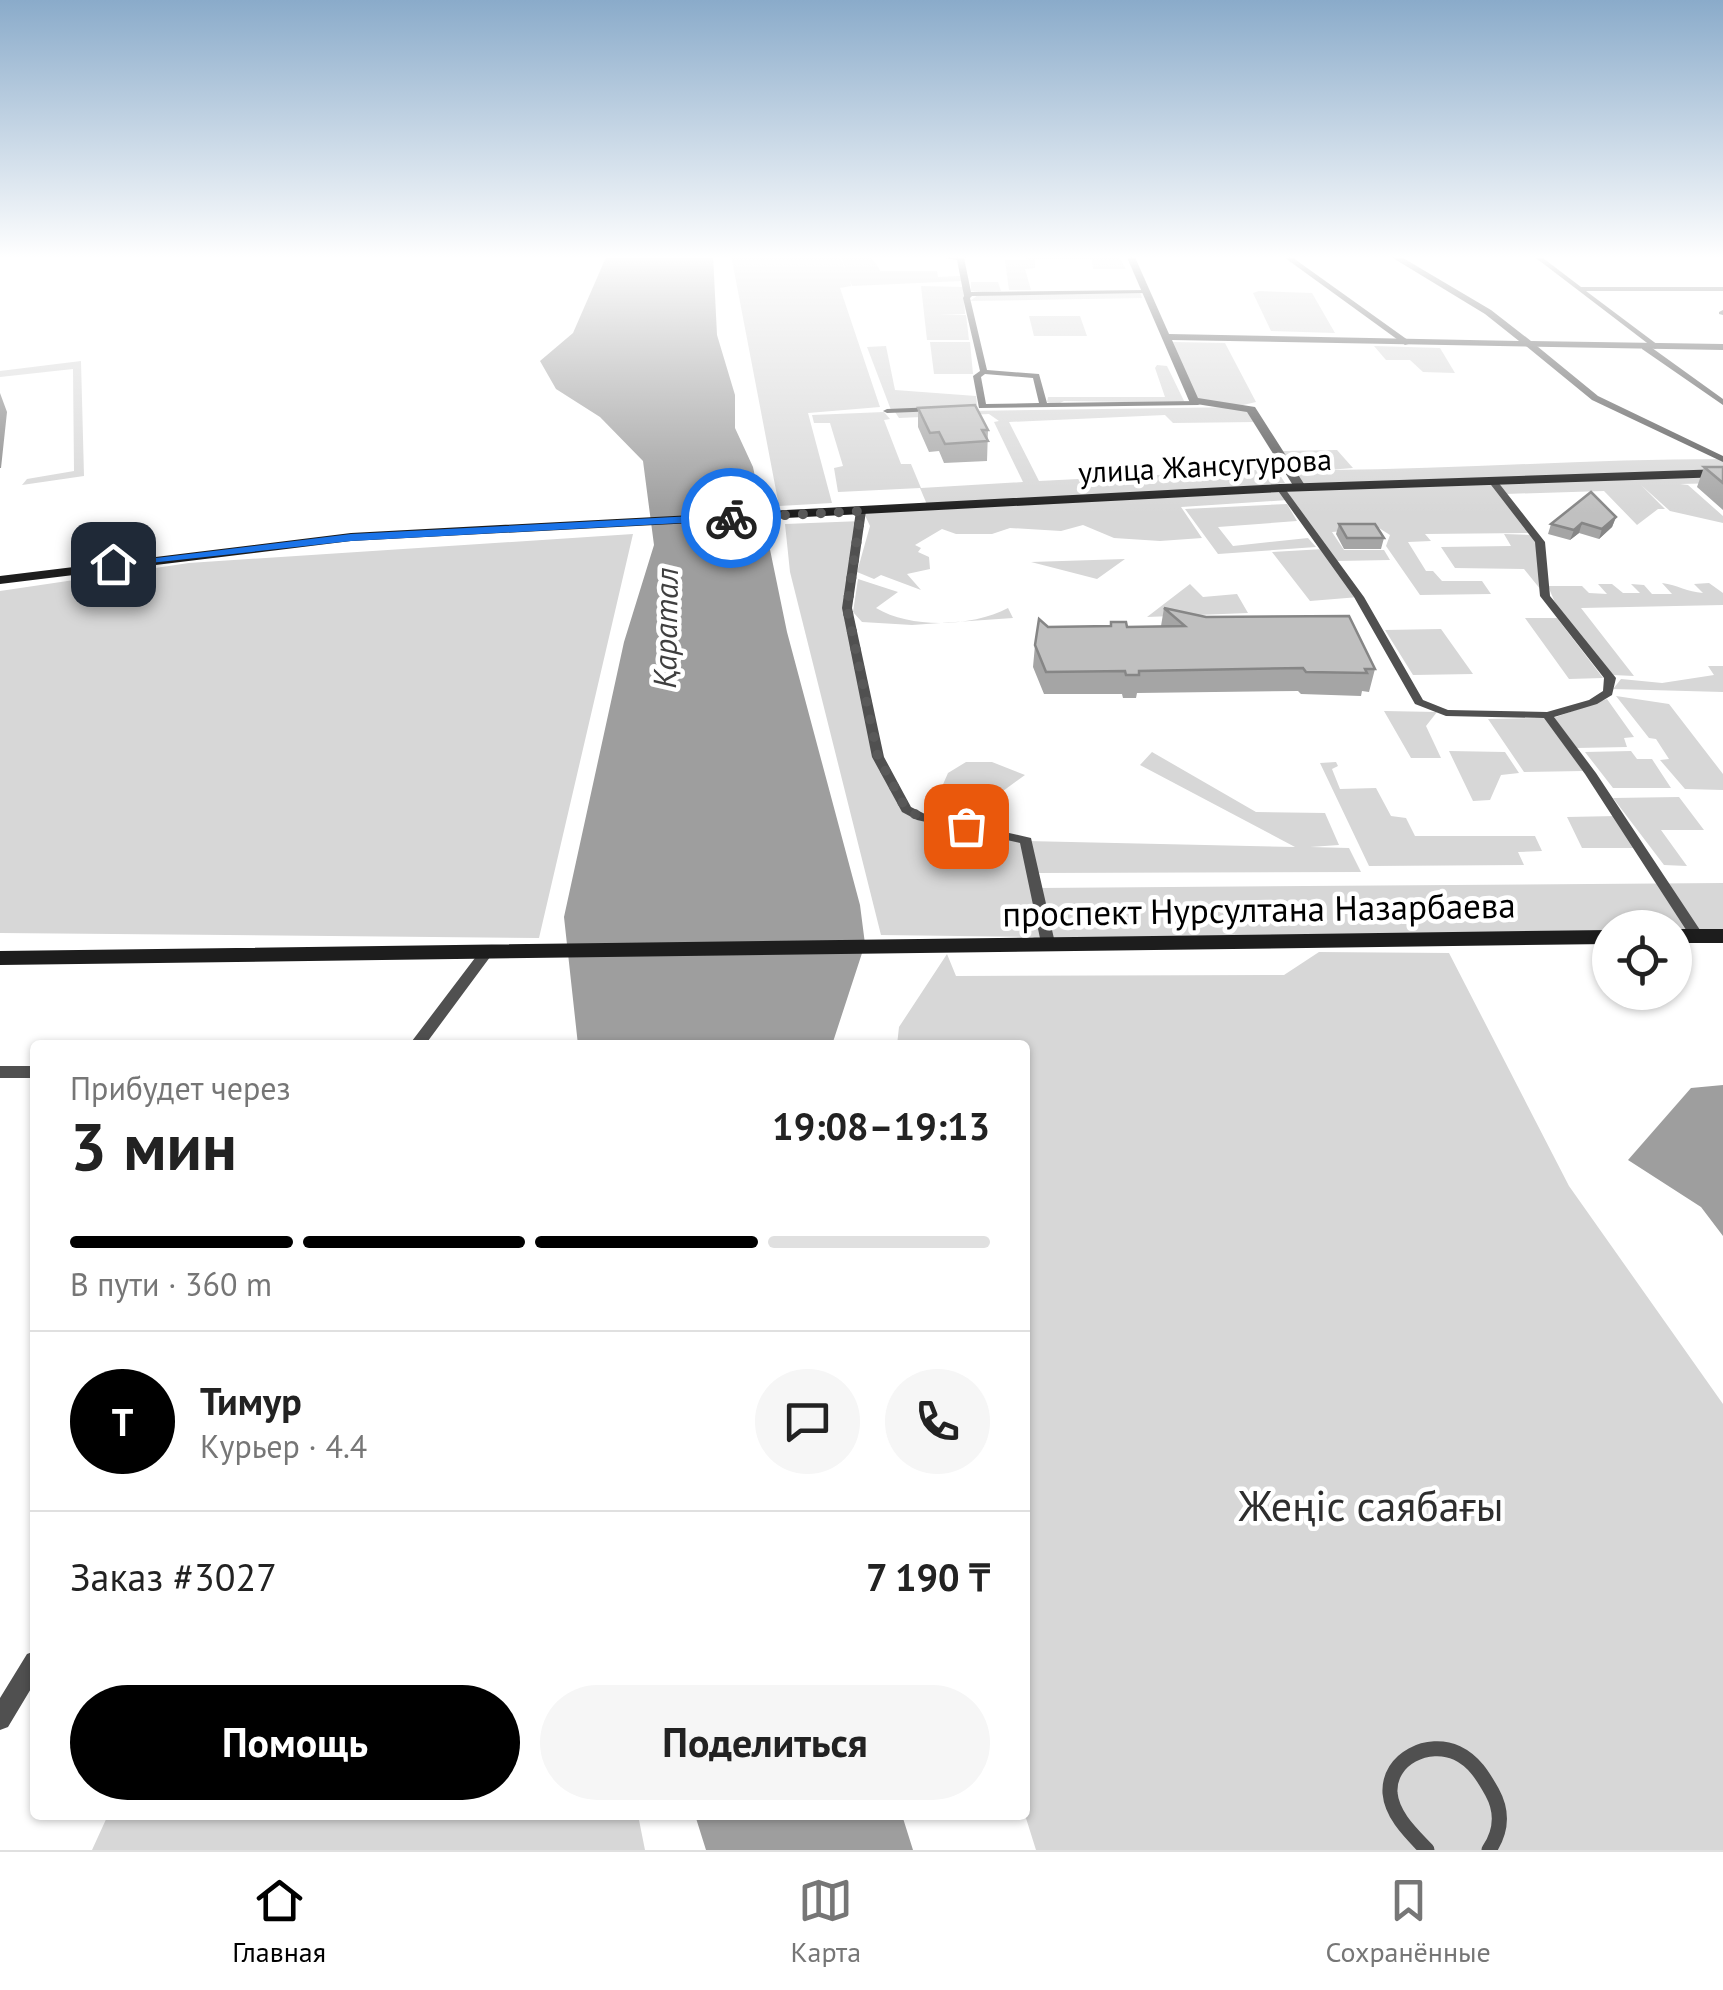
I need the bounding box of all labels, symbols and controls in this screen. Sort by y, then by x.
street label: улица Жансугурова [1077,439,1333,491]
courier [681,468,781,568]
icon: bike [704,491,759,546]
pin [71,522,156,607]
icon: home [86,537,141,592]
water label: Қаратал [643,567,687,689]
pin [924,784,1009,869]
icon: bag [939,799,994,854]
street label: проспект Нурсултана Назарбаева [1002,882,1516,936]
map controls [1592,910,1692,1010]
button: locate [1592,910,1692,1010]
text: Прибудет через [70,1067,291,1109]
text: 19:08–19:13 [772,1101,990,1150]
text: 3 мин [70,1104,237,1188]
text: В пути · 360 m [70,1263,272,1305]
button: chat [755,1369,860,1474]
button: phone [885,1369,990,1474]
text: Тимур [200,1376,302,1425]
text: Т [112,1397,133,1446]
text: Курьер · 4.4 [200,1425,367,1467]
park label: Жеңіс саябағы [1237,1478,1504,1533]
text: Заказ #3027 [70,1552,277,1601]
text: 7 190 ₸ [866,1552,990,1601]
button: Помощь [70,1685,520,1800]
button: Поделиться [540,1685,990,1800]
tab: Главная [232,1873,326,1970]
tab: Карта [790,1873,861,1970]
tab: Сохранённые [1326,1873,1491,1970]

